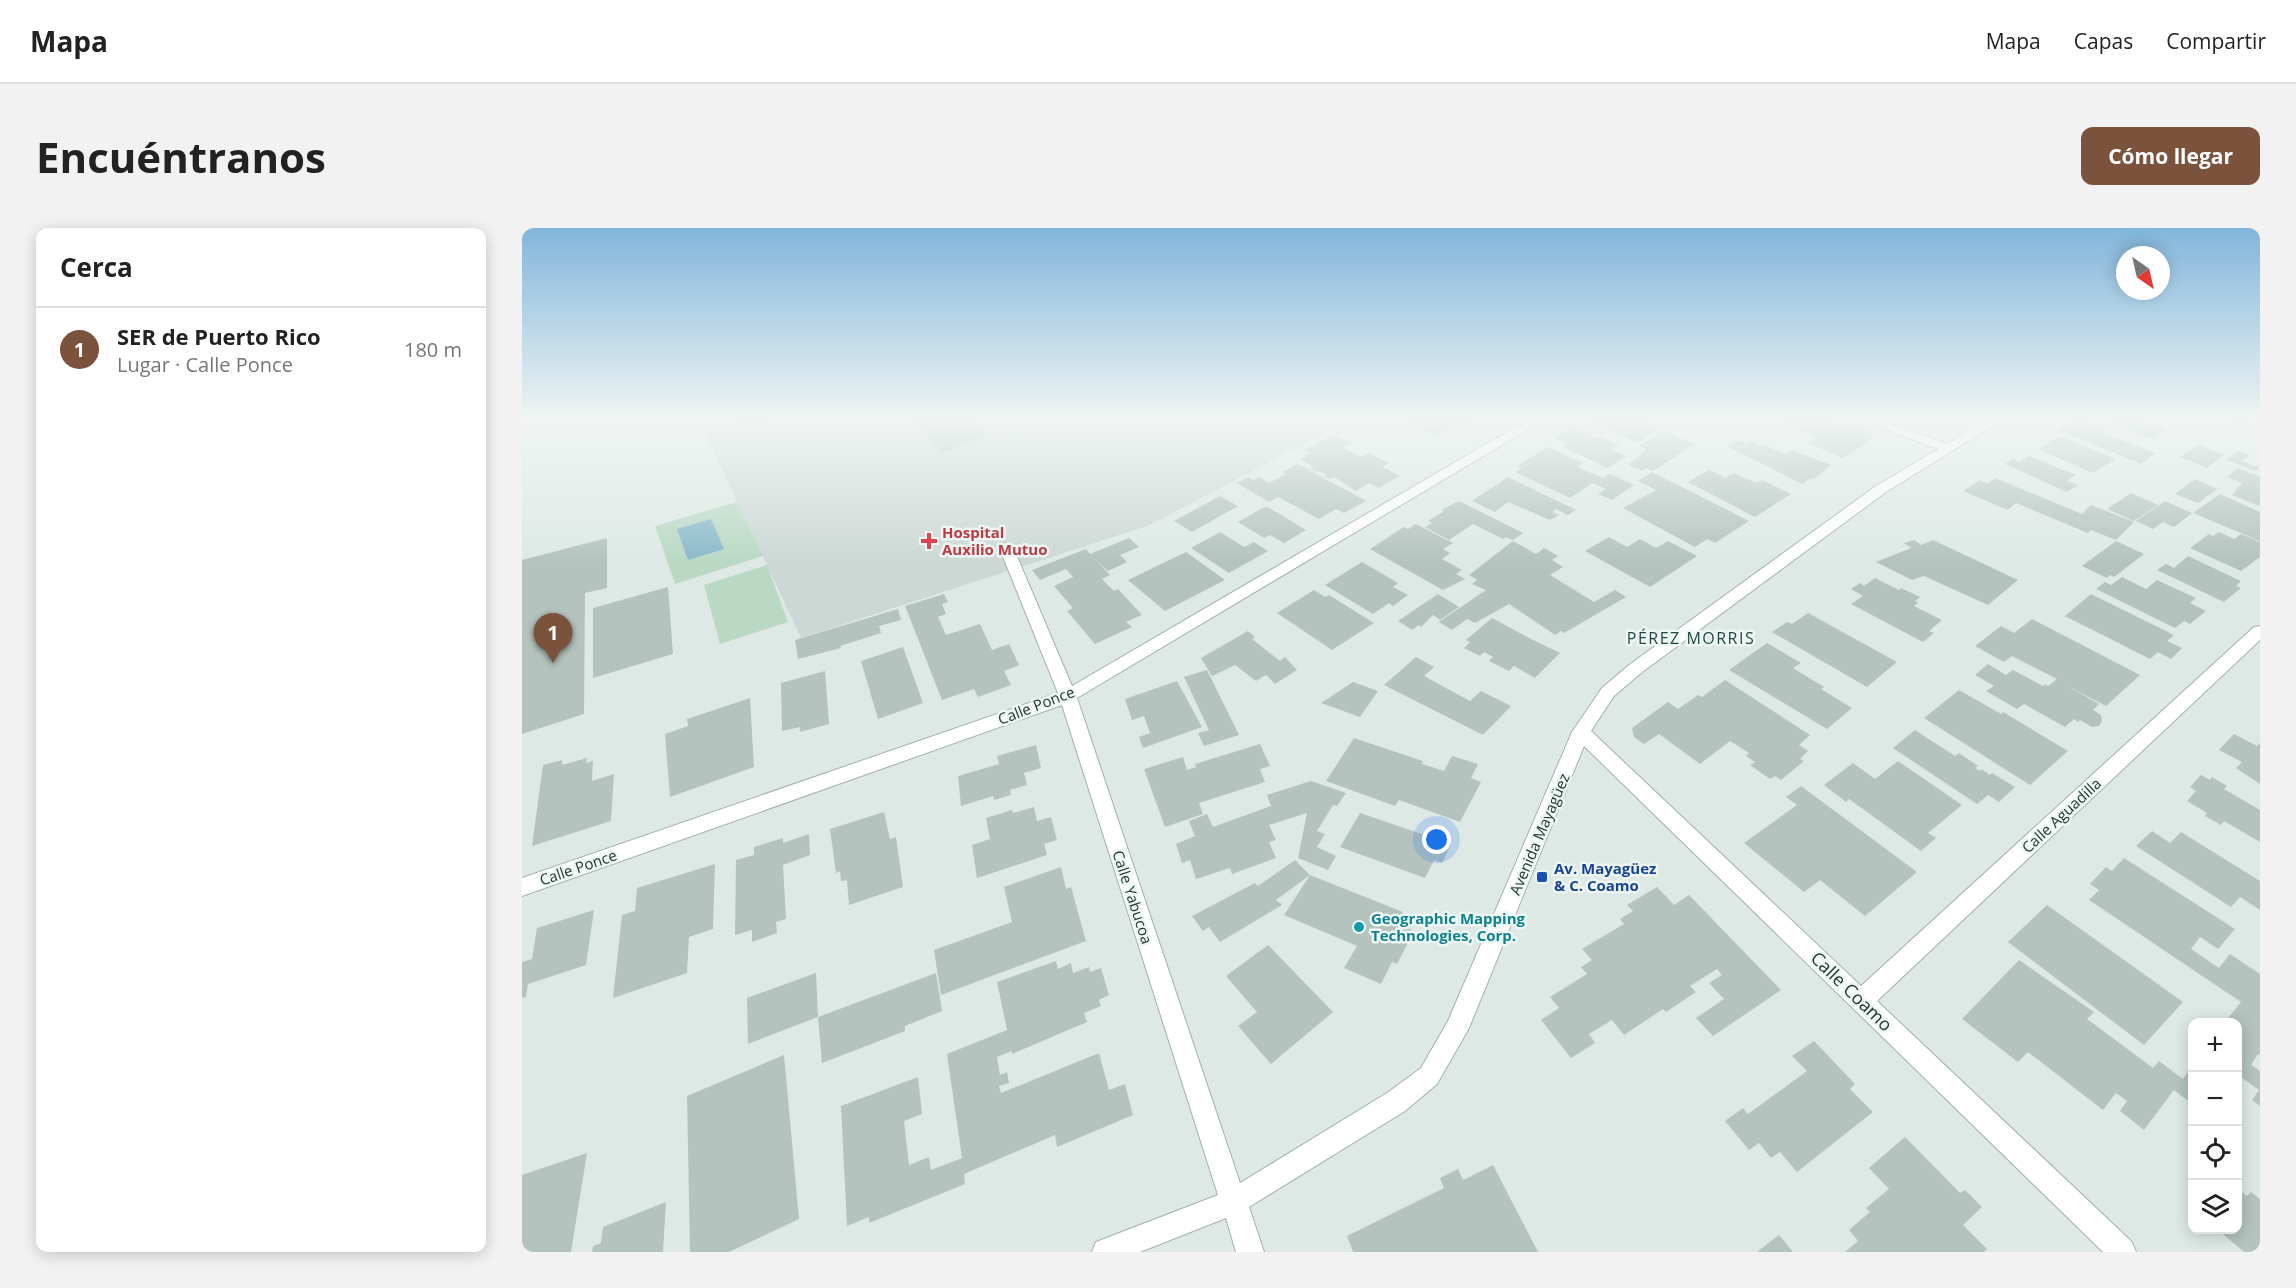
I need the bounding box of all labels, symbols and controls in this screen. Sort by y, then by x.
text: Mapa [30,22,108,60]
text: Mapa [1986,27,2041,55]
text: Capas [2074,27,2133,55]
text: Compartir [2166,27,2266,55]
button: Cómo llegar [2081,127,2260,185]
text: Encuéntranos [36,128,326,185]
north arrow [2116,246,2170,300]
text: Cerca [60,249,133,285]
text: SER de Puerto Rico [117,321,321,351]
text: 1 [74,336,85,363]
text: 180 m [404,336,462,363]
text: Lugar · Calle Ponce [117,351,293,378]
place label: Hospital Auxilio Mutuo [942,522,1047,559]
marker: Hospital Auxilio Mutuo [920,532,938,550]
pin: 1 [534,614,573,663]
district label: PÉREZ MORRIS [1627,627,1755,649]
street label: Calle Ponce [995,681,1077,729]
street label: Avenida Mayagüez [1504,770,1574,898]
street label: Calle Aguadilla [2017,773,2105,857]
your location [1422,825,1451,854]
street label: Calle Ponce [537,844,619,890]
street label: Calle Yabucoa [1108,848,1158,946]
place label: Av. Mayagüez & C. Coamo [1554,858,1656,895]
marker: Av. Mayagüez & C. Coamo [1535,870,1549,884]
place label: Geographic Mapping Technologies, Corp. [1371,908,1526,945]
marker: Geographic Mapping Technologies, Corp. [1352,920,1366,934]
street label: Calle Coamo [1806,946,1898,1036]
map controls [2188,1018,2242,1234]
button: + [2188,1018,2242,1072]
button: − [2188,1072,2242,1126]
button: locate [2188,1126,2242,1180]
button: layers [2188,1180,2242,1234]

